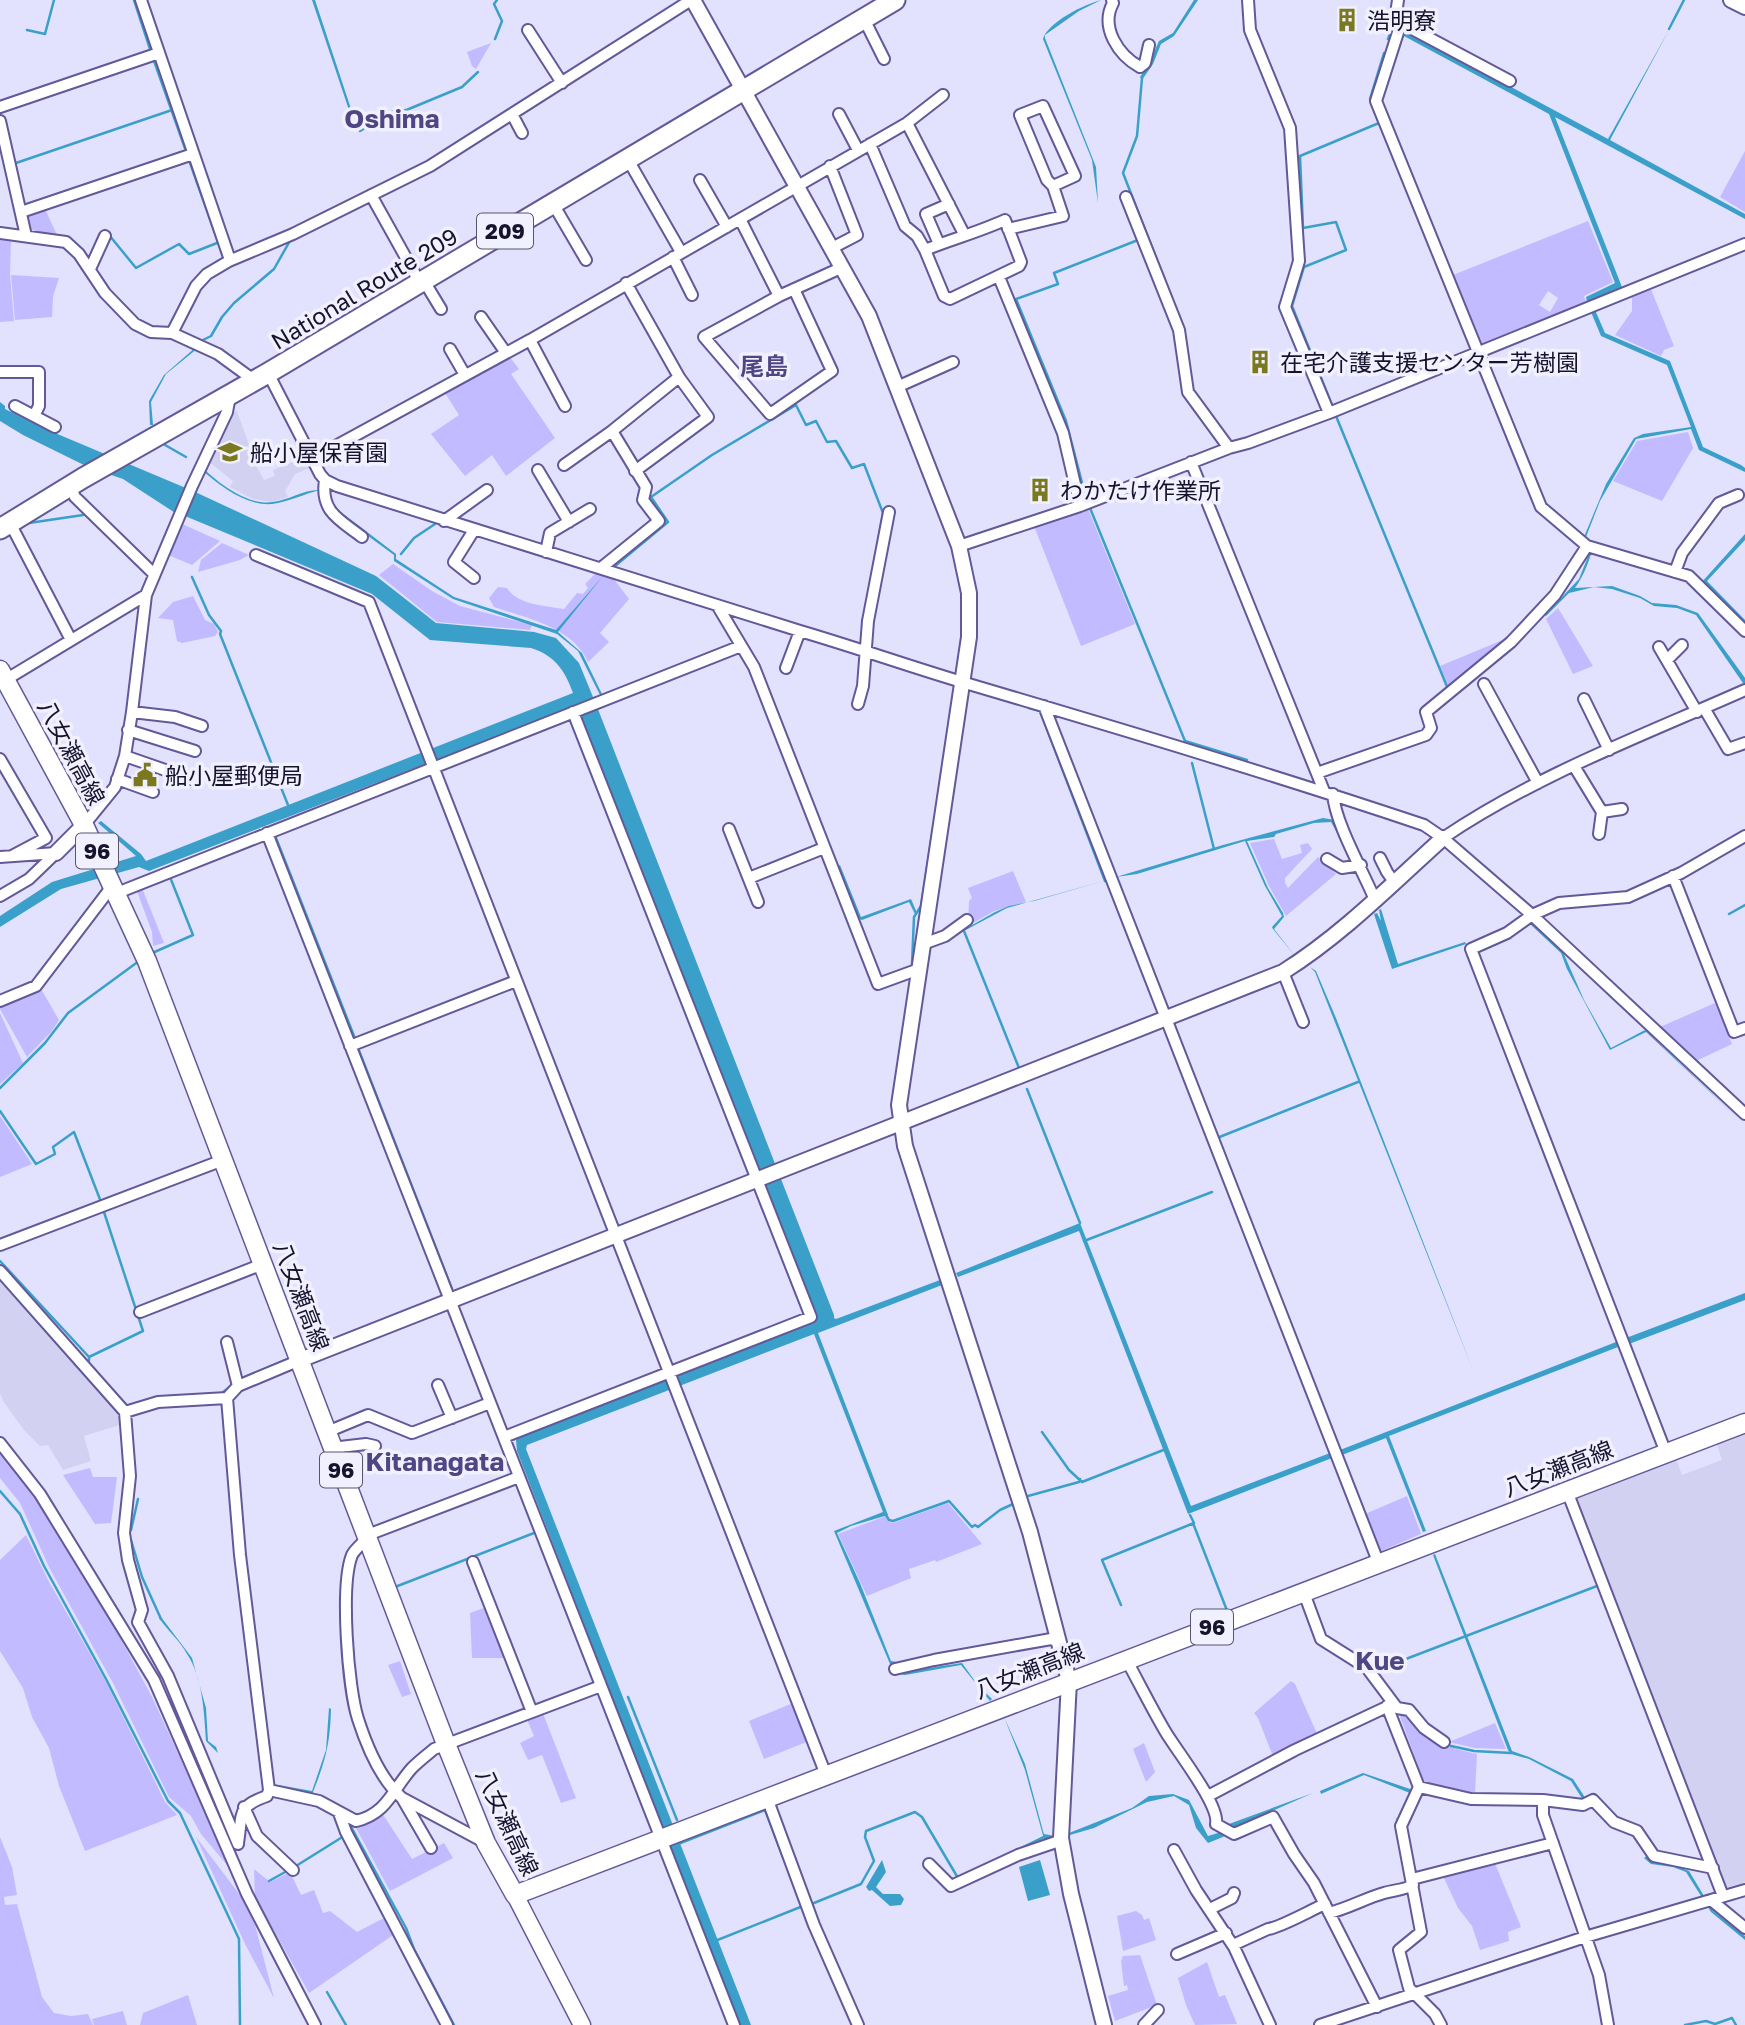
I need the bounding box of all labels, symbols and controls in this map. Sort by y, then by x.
building icon: 浩明寮 [1333,6,1361,34]
place label: 浩明寮 [1367,6,1436,34]
district label: Oshima [344,103,440,134]
road number: 209 [477,214,533,248]
street label: National Route 209 [266,221,462,355]
building icon: 在宅介護支援センター芳樹園 [1246,348,1274,376]
place label: 在宅介護支援センター芳樹園 [1280,348,1579,376]
district label: 尾島 [740,351,788,380]
school or university icon: 船小屋保育園 [216,438,244,466]
place label: 船小屋保育園 [250,438,388,466]
building icon: わかたけ作業所 [1026,476,1054,504]
place label: わかたけ作業所 [1060,476,1221,504]
street label: 八女瀬高線 [33,695,111,809]
public building icon: 船小屋郵便局 [131,761,159,789]
place label: 船小屋郵便局 [165,761,303,789]
road number: 96 [76,834,118,868]
street label: 八女瀬高線 [268,1237,336,1355]
street label: 八女瀬高線 [1499,1434,1617,1502]
district label: Kitanagata [366,1446,504,1477]
road number: 96 [320,1452,362,1488]
road number: 96 [1191,1610,1233,1644]
street label: 八女瀬高線 [970,1636,1088,1704]
district label: Kue [1355,1645,1405,1676]
street label: 八女瀬高線 [471,1764,545,1880]

